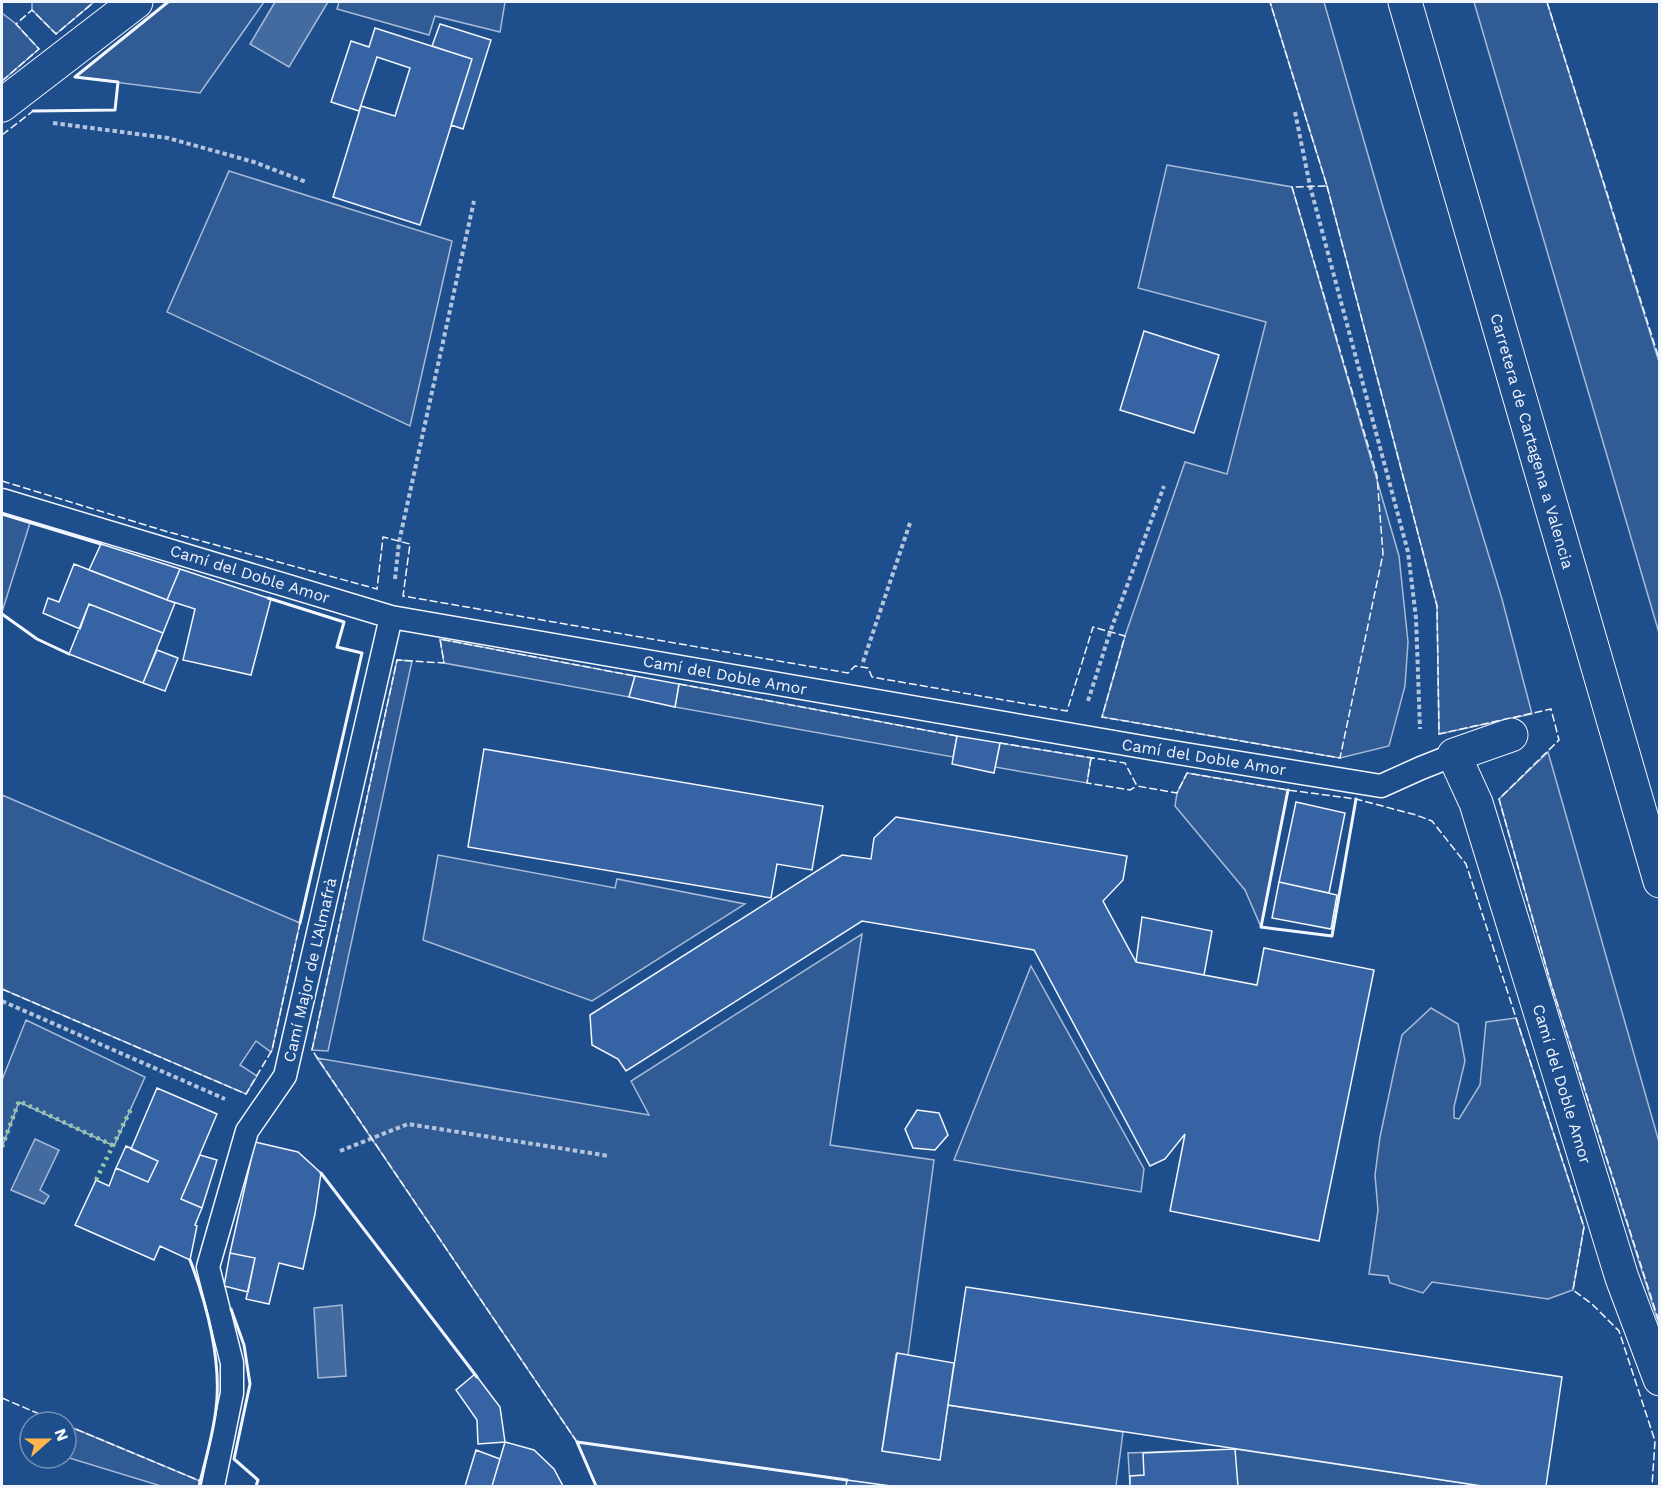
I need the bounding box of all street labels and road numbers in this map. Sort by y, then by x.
street label: Carretera de Cartagena a Valencia [1486,311,1578,571]
street label: Camí del Doble Amor [168,541,333,608]
street label: Camí del Doble Amor [642,651,809,699]
street label: Camí del Doble Amor [1120,735,1288,779]
street label: Camí Major de L'Almafrà [279,876,341,1064]
street label: Camí del Doble Amor [1529,1002,1596,1167]

